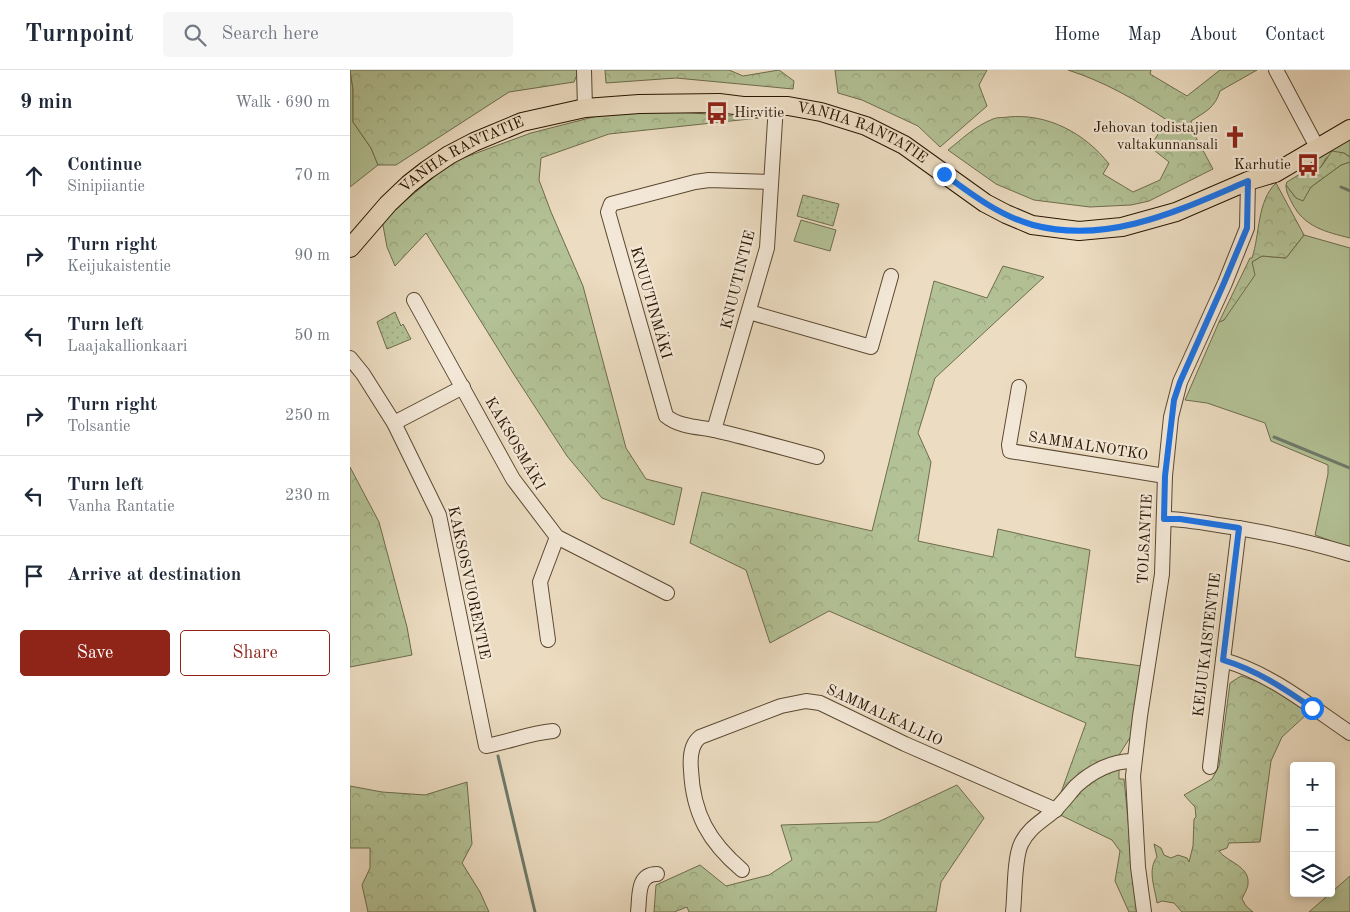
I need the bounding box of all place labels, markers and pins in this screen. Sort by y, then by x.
bus stop icon: Hirvitie [704,100,730,126]
place label: Hirvitie [734,106,784,121]
place label: Jehovan todistajien valtakunnansali [1093,121,1218,153]
church icon: Jehovan todistajien valtakunnansali [1222,124,1248,150]
bus stop icon: Karhutie [1295,152,1321,178]
place label: Karhutie [1234,158,1291,173]

